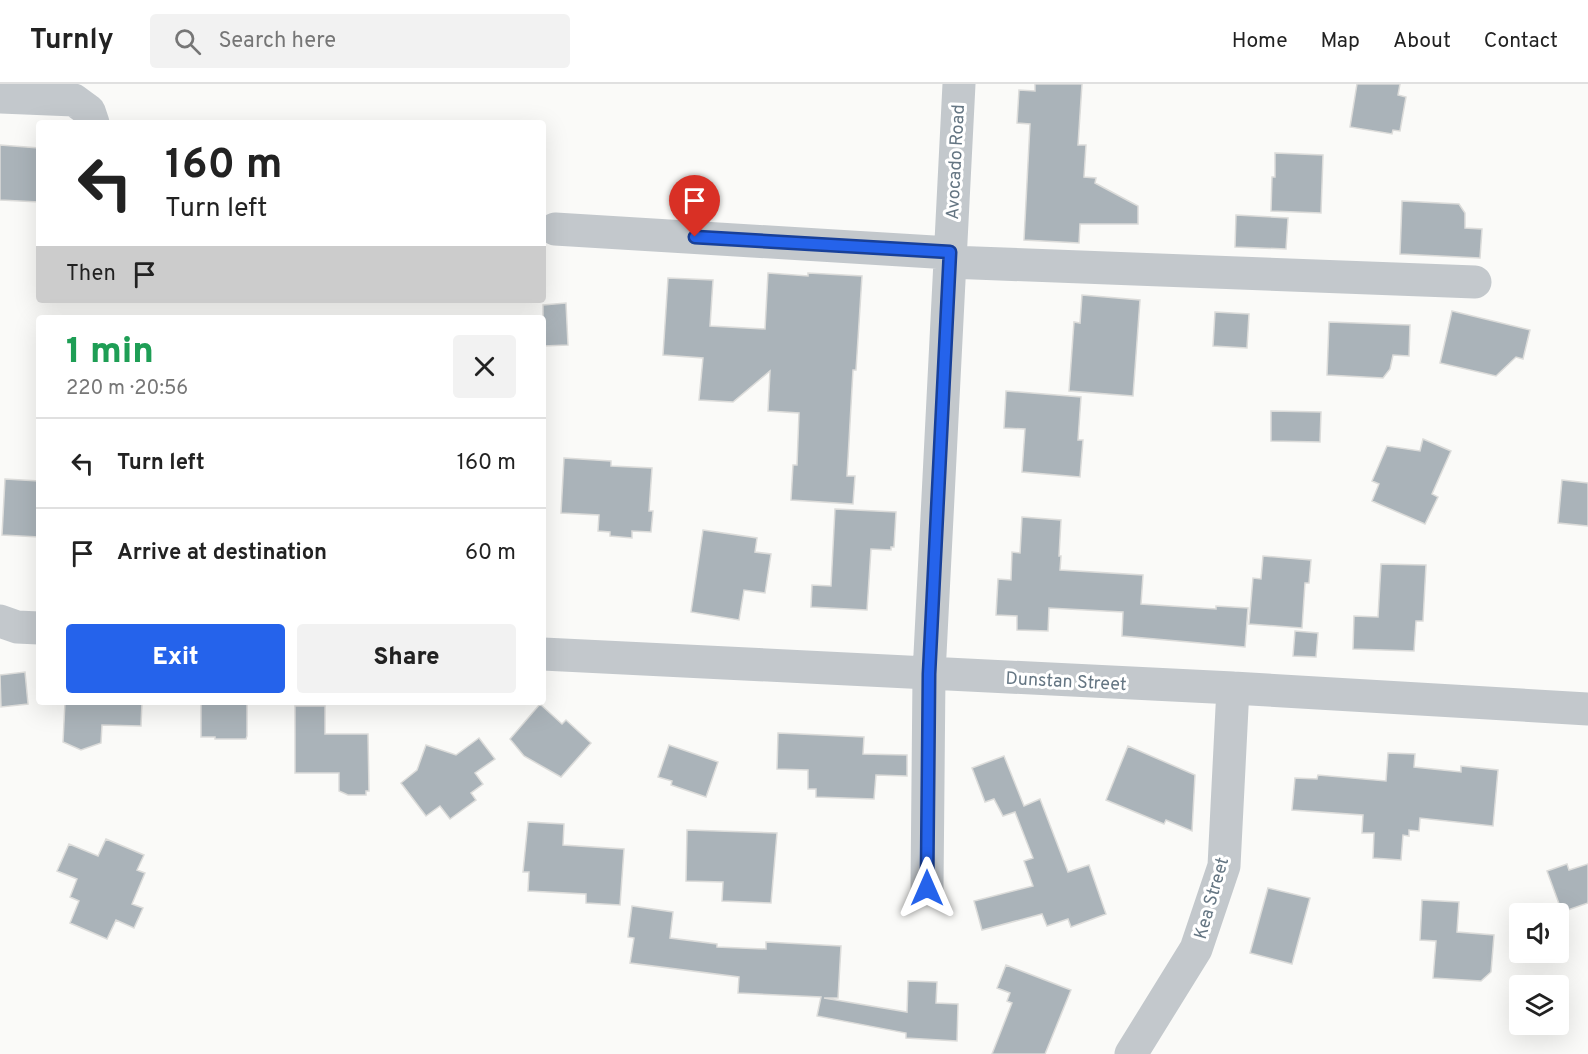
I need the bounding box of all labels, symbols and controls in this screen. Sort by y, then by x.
search box [150,14,570,68]
text: Turnly [30,23,114,59]
icon: search [171,25,204,58]
text: Search here [219,28,336,55]
text: Home [1232,28,1288,55]
text: Map [1321,28,1360,55]
text: About [1393,28,1451,55]
text: Contact [1484,28,1558,55]
street label: Avocado Road [942,104,971,220]
text: 160 m [165,140,283,193]
icon: left [66,144,144,222]
pin [669,175,720,237]
icon: arrive [678,184,711,217]
text: Turn left [165,192,267,226]
icon: arrive [128,258,161,291]
text: Then [66,261,116,288]
text: 1 min [66,330,154,376]
button: close [453,335,516,398]
text: 220 m · 20:56 [66,376,188,402]
icon: left [66,447,99,480]
text: Turn left [117,450,205,477]
text: 160 m [457,450,516,477]
icon: arrive [66,537,99,570]
text: Arrive at destination [117,540,327,567]
text: 60 m [465,540,516,567]
button: Exit [66,624,285,693]
button: Share [297,624,516,693]
street label: Dunstan Street [1005,668,1127,697]
street label: Kea Street [1190,855,1235,942]
position arrow [895,856,959,920]
map controls [1509,903,1569,1035]
button: sound [1509,903,1569,963]
button: layers [1509,975,1569,1035]

